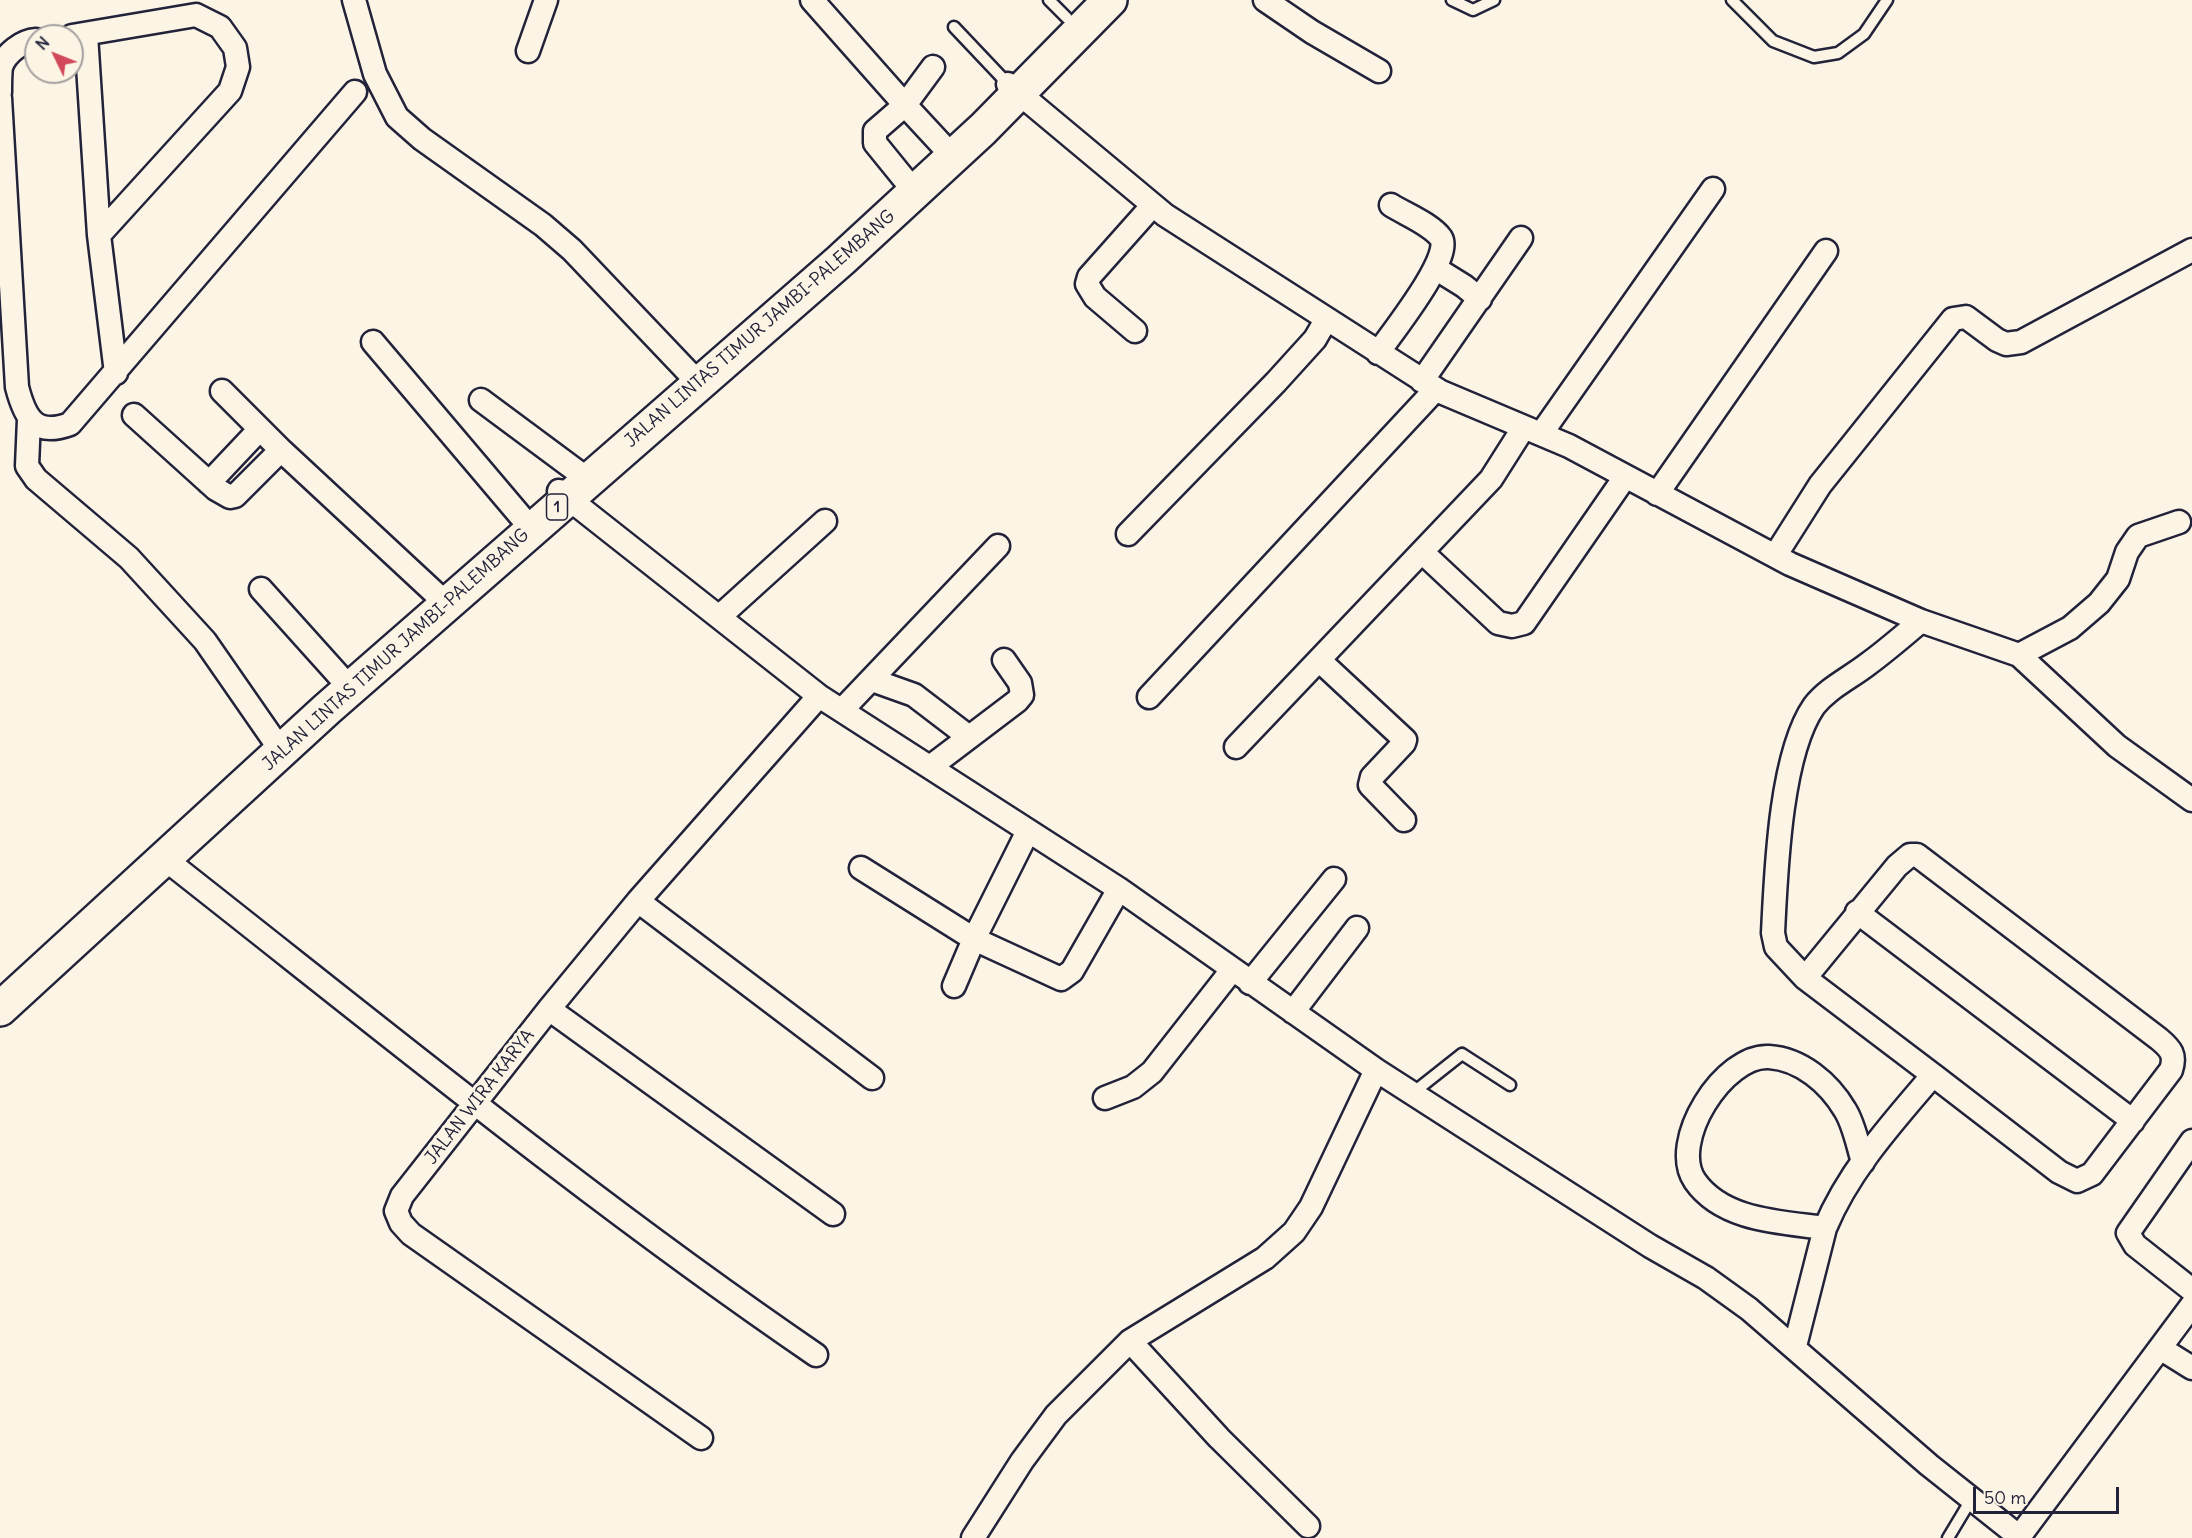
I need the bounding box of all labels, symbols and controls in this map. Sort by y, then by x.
north arrow [24,24,84,84]
text: N [31,32,53,54]
street label: JALAN LINTAS TIMUR JAMBI-PALEMBANG [620,206,900,452]
road number: 1 [546,494,568,520]
street label: JALAN LINTAS TIMUR JAMBI-PALEMBANG [258,525,534,775]
street label: JALAN WIRA KARYA [421,1025,539,1169]
scale bar [1976,1475,2122,1513]
text: 50 m [1984,1486,2026,1509]

